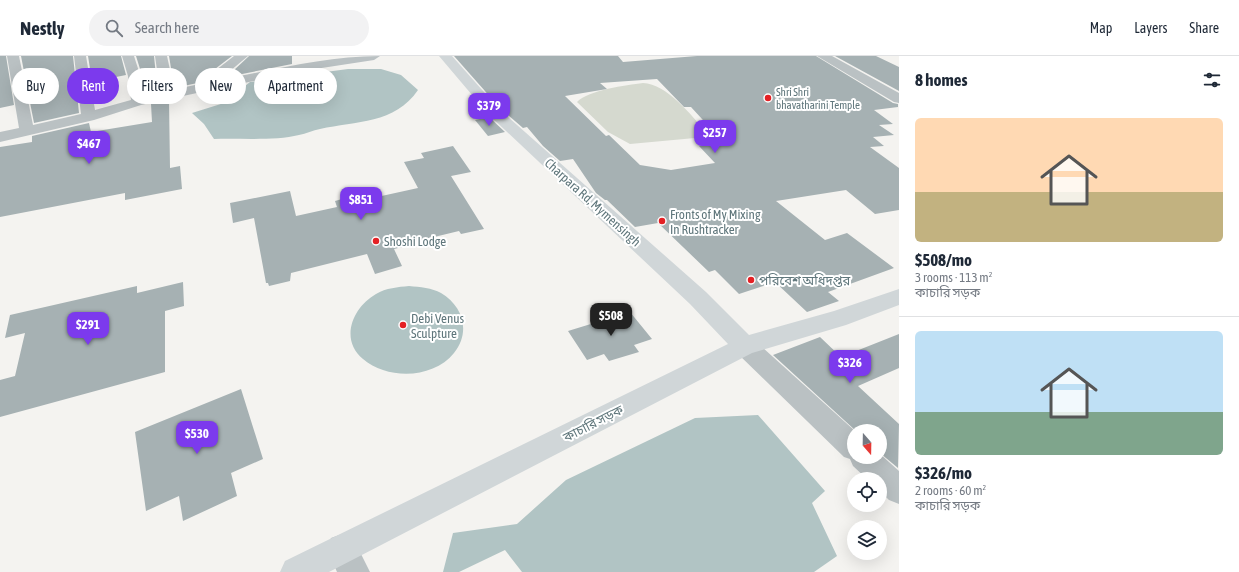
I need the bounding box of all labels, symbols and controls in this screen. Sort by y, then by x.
search box [89,10,369,46]
text: Nestly [20,17,65,39]
icon: search [103,17,125,39]
text: Search here [135,19,199,36]
text: Map [1090,20,1112,36]
text: Layers [1134,20,1167,36]
text: Share [1189,20,1219,36]
chip: Buy [12,68,59,104]
chip: Rent [67,68,119,104]
chip: Filters [127,68,187,104]
chip: New [195,68,246,104]
chip: Apartment [254,68,337,104]
icon: filters [1201,69,1223,91]
text: 8 homes [915,70,968,90]
place label: Shri Shri bhavatharini Temple [776,86,860,111]
pin: $379 [465,93,513,127]
marker: Shri Shri bhavatharini Temple [763,93,773,103]
text: $379 [477,98,501,113]
pin: $257 [691,120,739,154]
text: $257 [703,125,727,140]
pin: $467 [65,131,113,165]
text: $467 [77,136,101,151]
icon: home [1033,144,1105,216]
street label: Charpara Rd, Mymensingh [542,155,644,249]
pin: $851 [337,187,385,221]
text: $851 [349,192,373,207]
place label: Fronts of My Mixing In Rushtracker [670,207,761,237]
marker: Fronts of My Mixing In Rushtracker [657,216,667,226]
place label: Shoshi Lodge [384,234,446,249]
marker: Shoshi Lodge [371,236,381,246]
text: $508/mo [915,250,972,270]
text: 3 rooms · 113 m² [915,270,992,285]
place label: পরিবেশ অধিদপ্তর [759,273,851,288]
marker: পরিবেশ অধিদপ্তর [746,275,756,285]
text: কাচারি সড়ক [915,285,980,300]
pin: $508 [587,303,635,337]
text: $508 [599,308,623,323]
place label: Debi Venus Sculpture [411,311,465,341]
pin: $291 [64,312,112,346]
text: $291 [76,317,100,332]
marker: Debi Venus Sculpture [398,320,408,330]
pin: $326 [826,350,874,384]
text: $326 [838,355,862,370]
icon: home [1033,357,1105,429]
street label: কাচারি সড়ক [560,402,626,445]
pin: $530 [173,421,221,455]
north arrow [847,424,887,464]
map controls [847,424,887,560]
text: $530 [185,426,209,441]
text: $326/mo [915,463,972,483]
button: locate [847,472,887,512]
text: 2 rooms · 60 m² [915,483,986,498]
text: কাচারি সড়ক [915,498,980,513]
button: layers [847,520,887,560]

